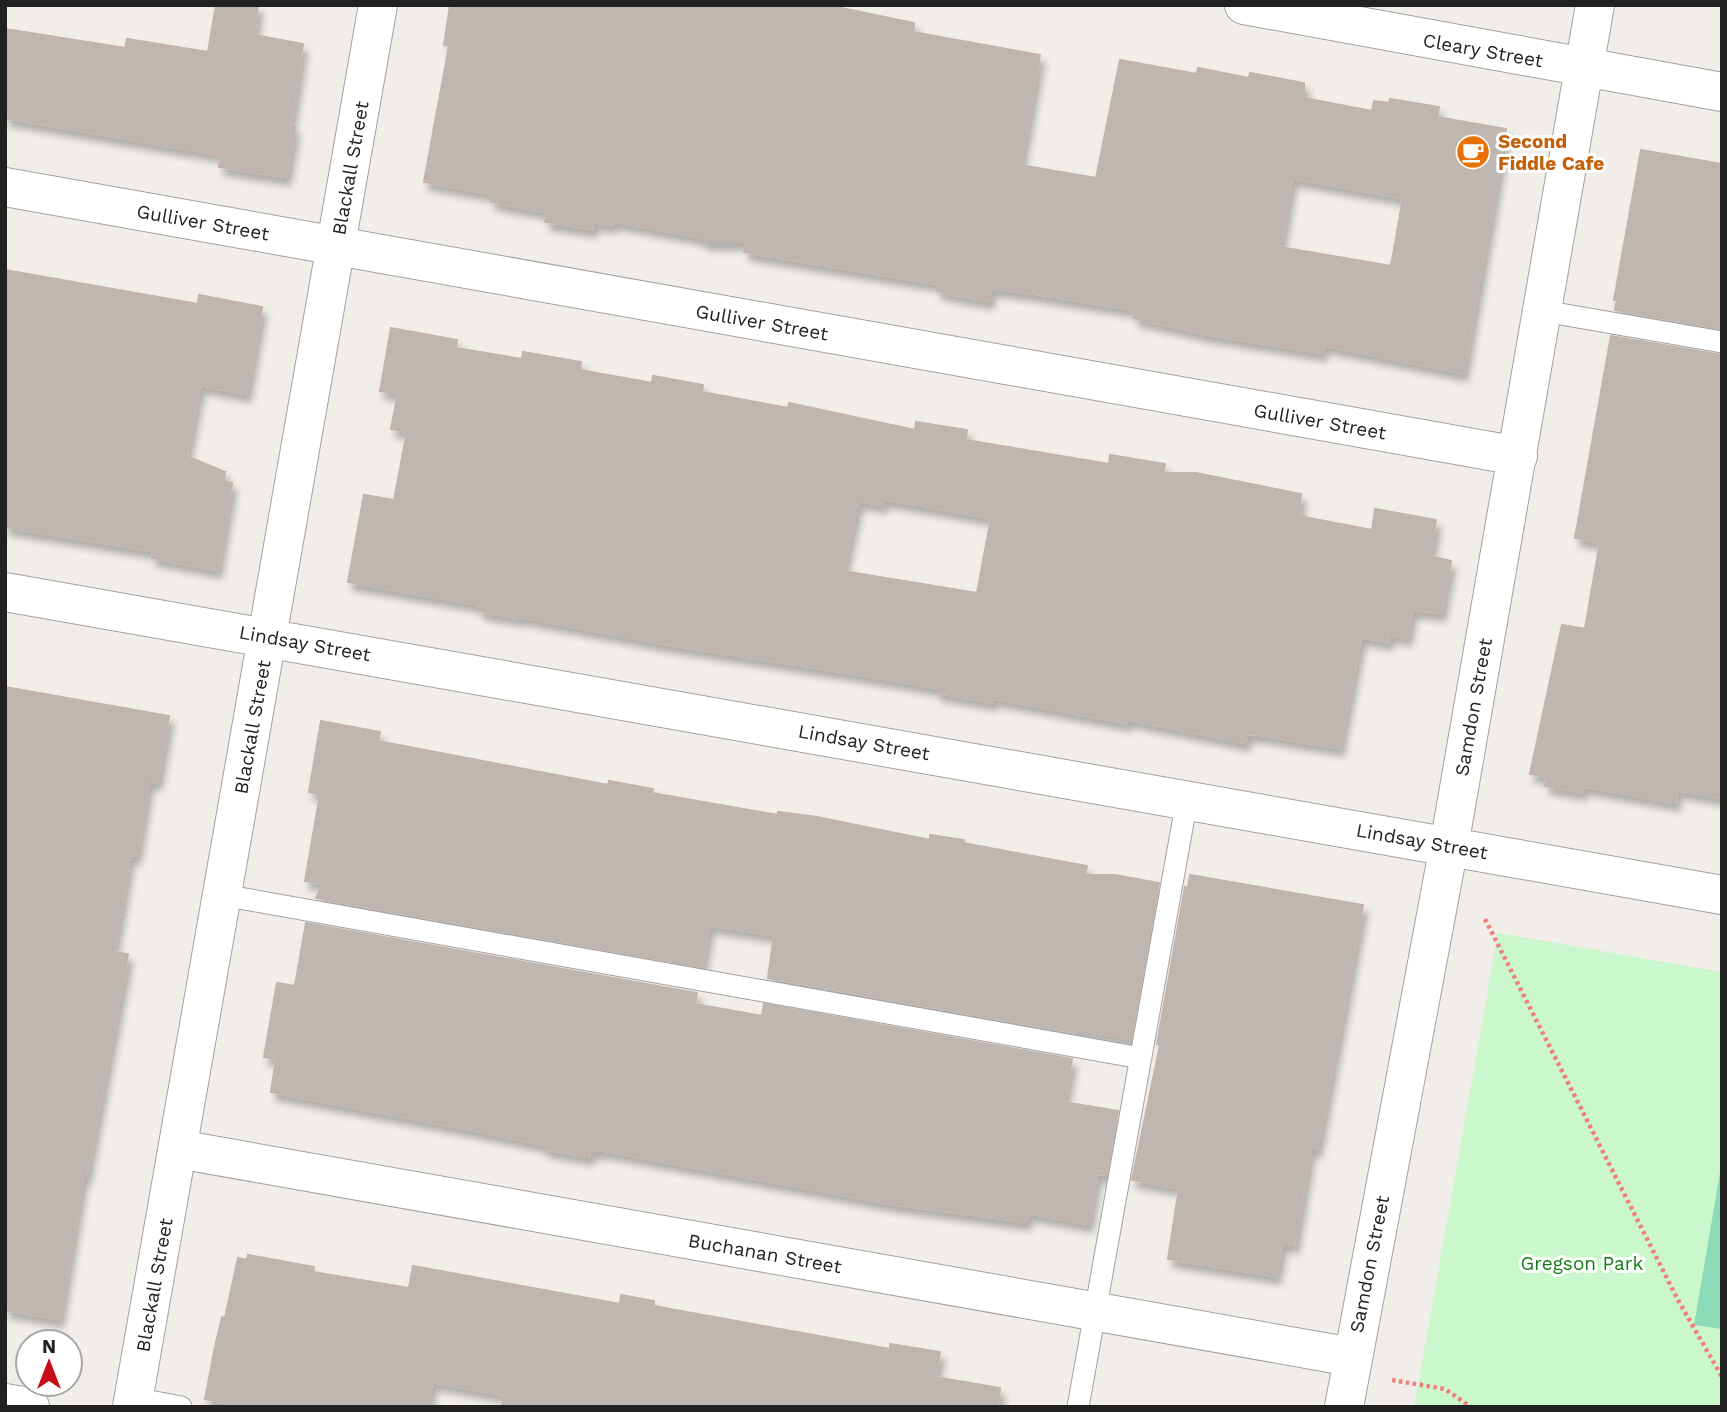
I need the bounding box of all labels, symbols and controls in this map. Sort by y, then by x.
street label: Cleary Street [1421,29,1545,72]
street label: Blackall Street [327,99,374,237]
place label: Second Fiddle Cafe [1498,130,1604,175]
cafe icon: Second Fiddle Cafe [1454,133,1492,171]
street label: Gulliver Street [135,200,271,245]
street label: Gulliver Street [694,300,830,345]
street label: Gulliver Street [1252,399,1388,444]
street label: Lindsay Street [237,621,373,666]
street label: Samdon Street [1450,636,1497,778]
street label: Blackall Street [229,658,276,796]
street label: Lindsay Street [796,720,932,765]
street label: Lindsay Street [1354,819,1490,864]
street label: Samdon Street [1345,1193,1394,1335]
street label: Blackall Street [131,1216,178,1354]
street label: Buchanan Street [686,1229,843,1278]
park label: Gregson Park [1521,1252,1644,1275]
north arrow [14,1328,84,1398]
text: N [42,1335,56,1358]

